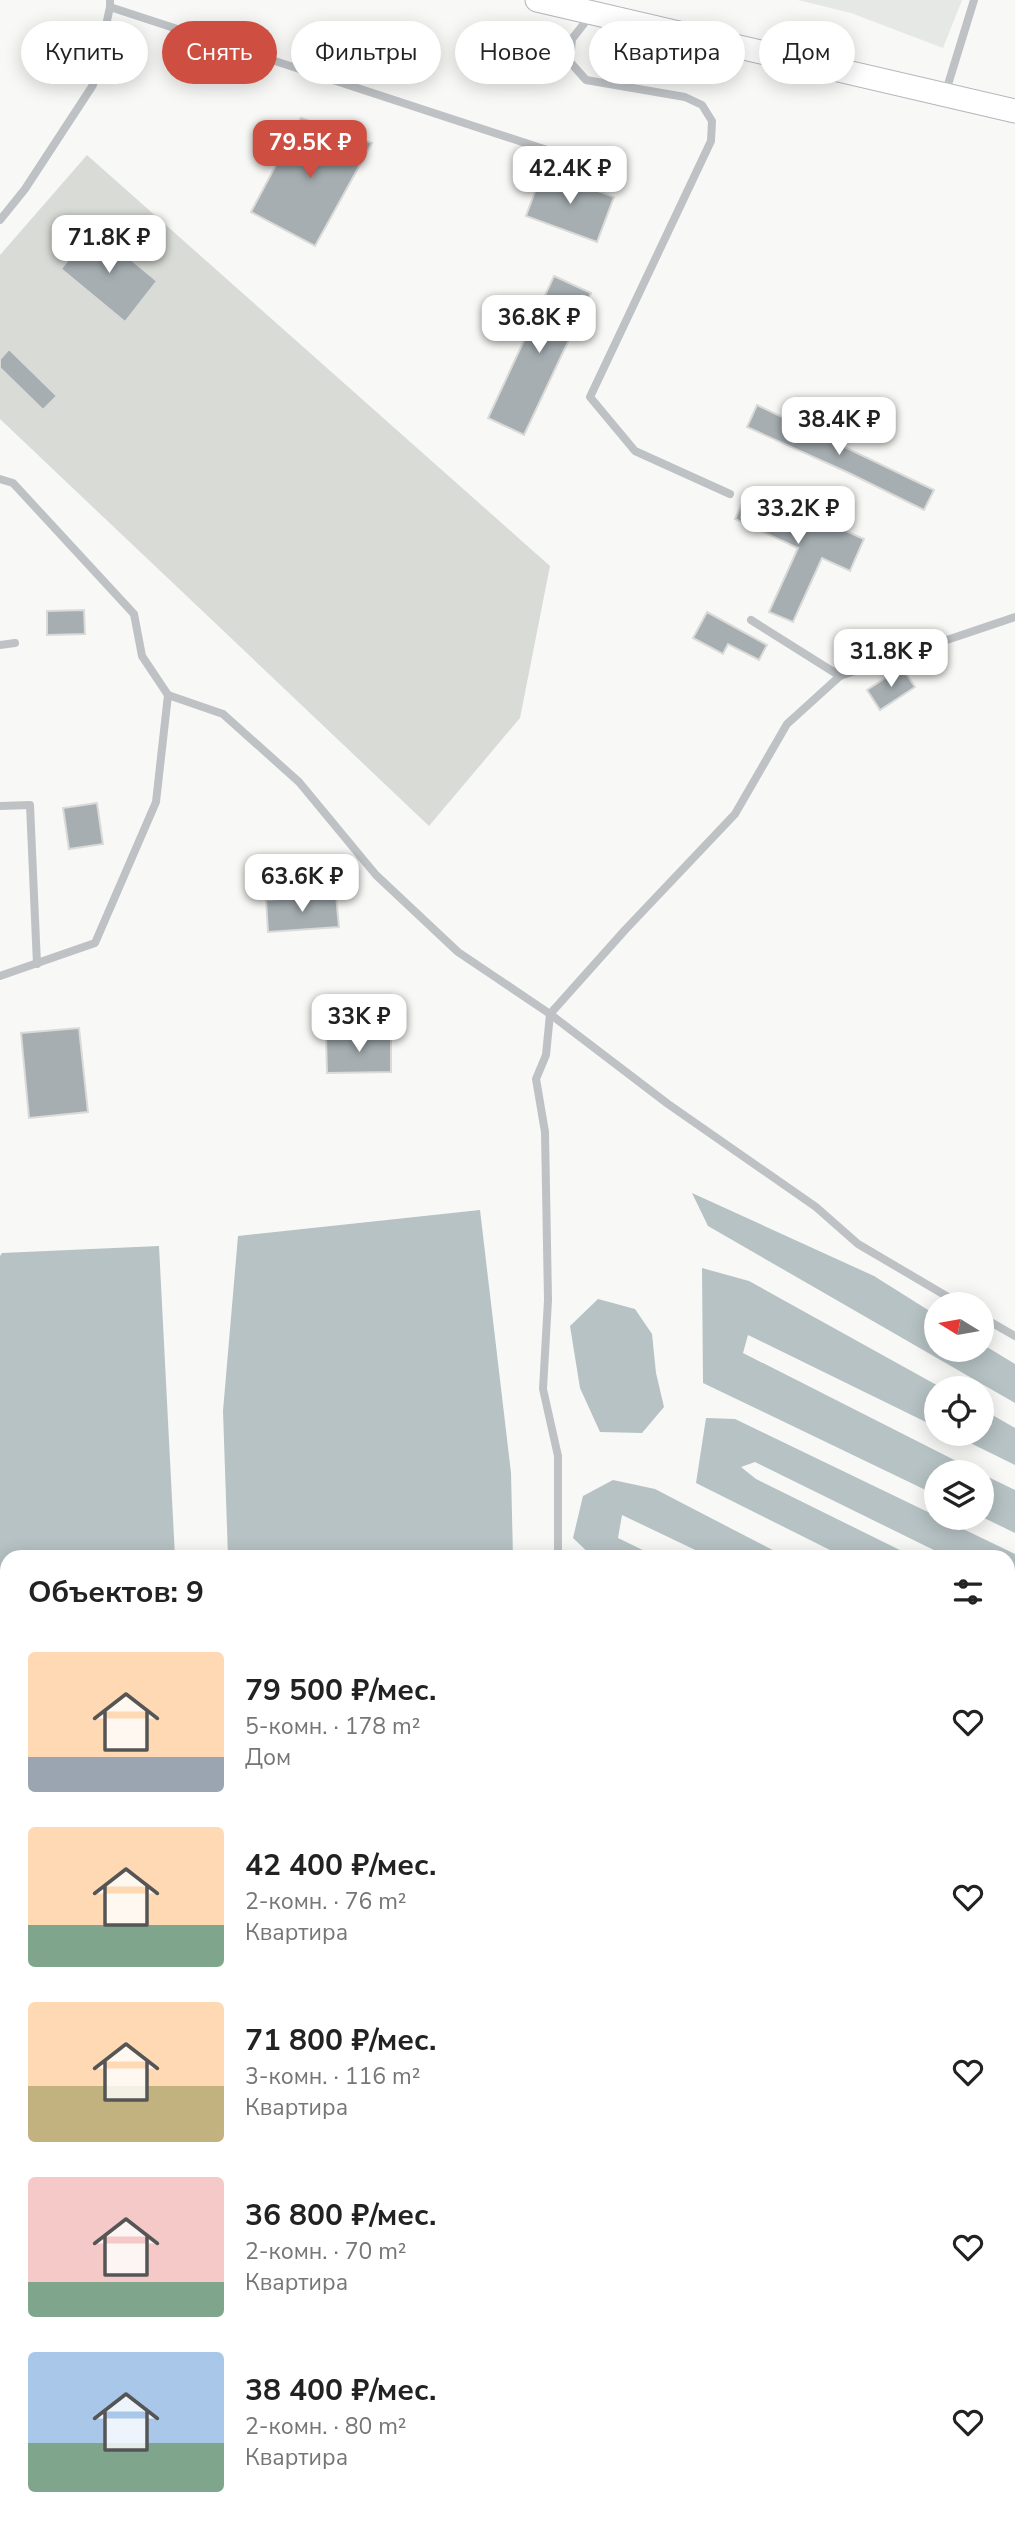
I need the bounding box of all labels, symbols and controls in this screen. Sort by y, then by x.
chip: Купить [21,21,148,84]
chip: Снять [162,21,277,84]
chip: Фильтры [291,21,441,84]
chip: Новое [455,21,575,84]
chip: Квартира [589,21,745,84]
chip: Дом [759,21,855,84]
pin: 79.5K ₽ [245,120,375,180]
text: 79.5K ₽ [269,127,351,158]
pin: 42.4K ₽ [505,146,635,206]
text: 42.4K ₽ [529,153,611,184]
pin: 71.8K ₽ [44,216,174,275]
text: 71.8K ₽ [68,222,150,253]
pin: 36.8K ₽ [474,296,604,355]
text: 36.8K ₽ [498,302,580,333]
pin: 38.4K ₽ [774,398,904,457]
text: 38.4K ₽ [798,404,880,435]
pin: 33.2K ₽ [733,486,863,546]
text: 33.2K ₽ [757,493,839,524]
pin: 31.8K ₽ [826,630,956,689]
text: 31.8K ₽ [850,636,932,667]
pin: 63.6K ₽ [237,855,367,914]
text: 63.6K ₽ [261,861,343,892]
pin: 33K ₽ [310,995,408,1054]
text: 33K ₽ [328,1001,390,1032]
north arrow [924,1292,994,1362]
map controls [924,1292,994,1530]
button: locate [924,1376,994,1446]
button: layers [924,1460,994,1530]
text: Объектов: 9 [28,1572,204,1613]
icon: filters [949,1573,987,1611]
text: 79 500 ₽/мес. [245,1670,436,1711]
icon: home [84,1680,168,1764]
icon: heart [949,1703,987,1741]
text: 5-комн. · 178 m² [245,1711,420,1742]
text: Дом [245,1742,291,1773]
text: 42 400 ₽/мес. [245,1845,436,1886]
icon: home [84,1855,168,1939]
icon: heart [949,1878,987,1916]
text: 2-комн. · 76 m² [245,1886,407,1917]
text: Квартира [245,1917,348,1948]
text: 71 800 ₽/мес. [245,2020,436,2061]
icon: home [84,2030,168,2114]
icon: heart [949,2053,987,2091]
text: 3-комн. · 116 m² [245,2061,420,2092]
text: Квартира [245,2092,348,2123]
text: 36 800 ₽/мес. [245,2195,436,2236]
icon: home [84,2205,168,2289]
icon: heart [949,2228,987,2266]
text: 2-комн. · 70 m² [245,2236,407,2267]
text: Квартира [245,2267,348,2298]
text: 38 400 ₽/мес. [245,2370,436,2411]
icon: home [84,2380,168,2464]
icon: heart [949,2403,987,2441]
text: 2-комн. · 80 m² [245,2411,407,2442]
text: Квартира [245,2442,348,2473]

